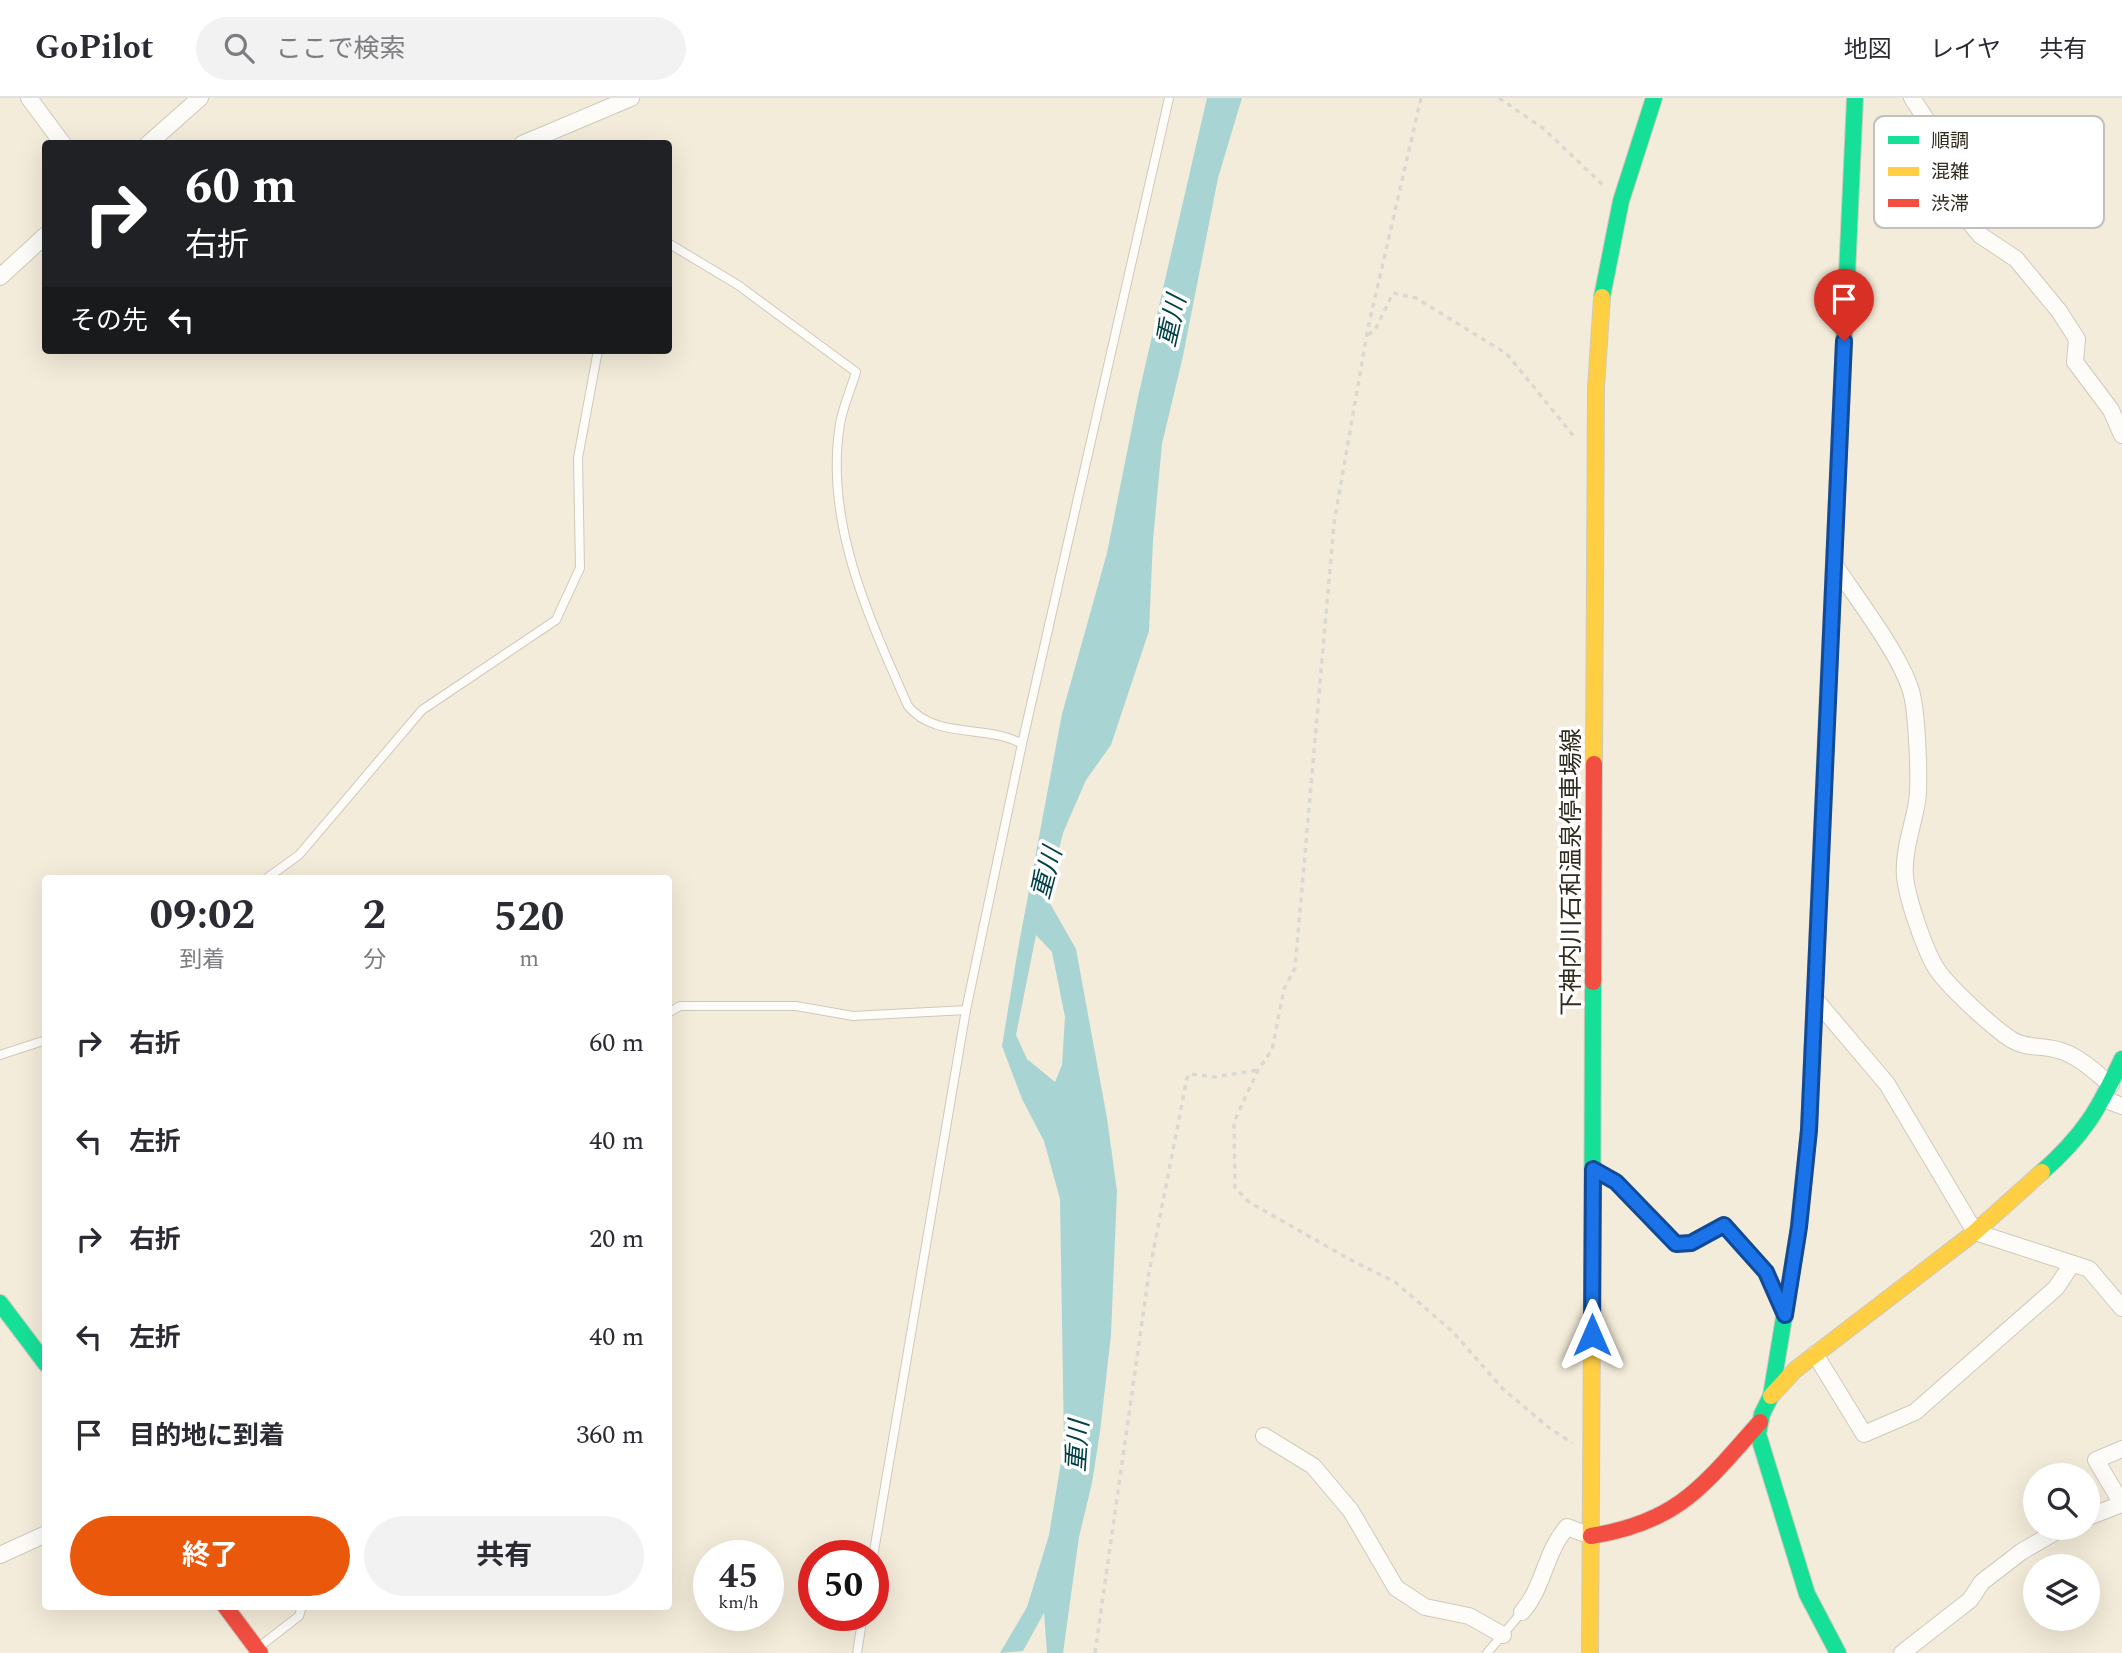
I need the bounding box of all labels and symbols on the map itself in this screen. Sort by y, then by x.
legend [1874,116,2104,228]
text: 順調 [1931,127,1969,156]
text: 混雑 [1931,158,1969,187]
text: 渋滞 [1931,190,1969,219]
pin [1814,269,1874,341]
water label: 重川 [1147,288,1198,351]
street label: 下神内川石和温泉停車場線 [1554,728,1590,1016]
water label: 重川 [1021,840,1074,904]
position arrow [1555,1298,1629,1372]
water label: 重川 [1056,1416,1100,1473]
speed limit sign: 50 [798,1540,889,1631]

